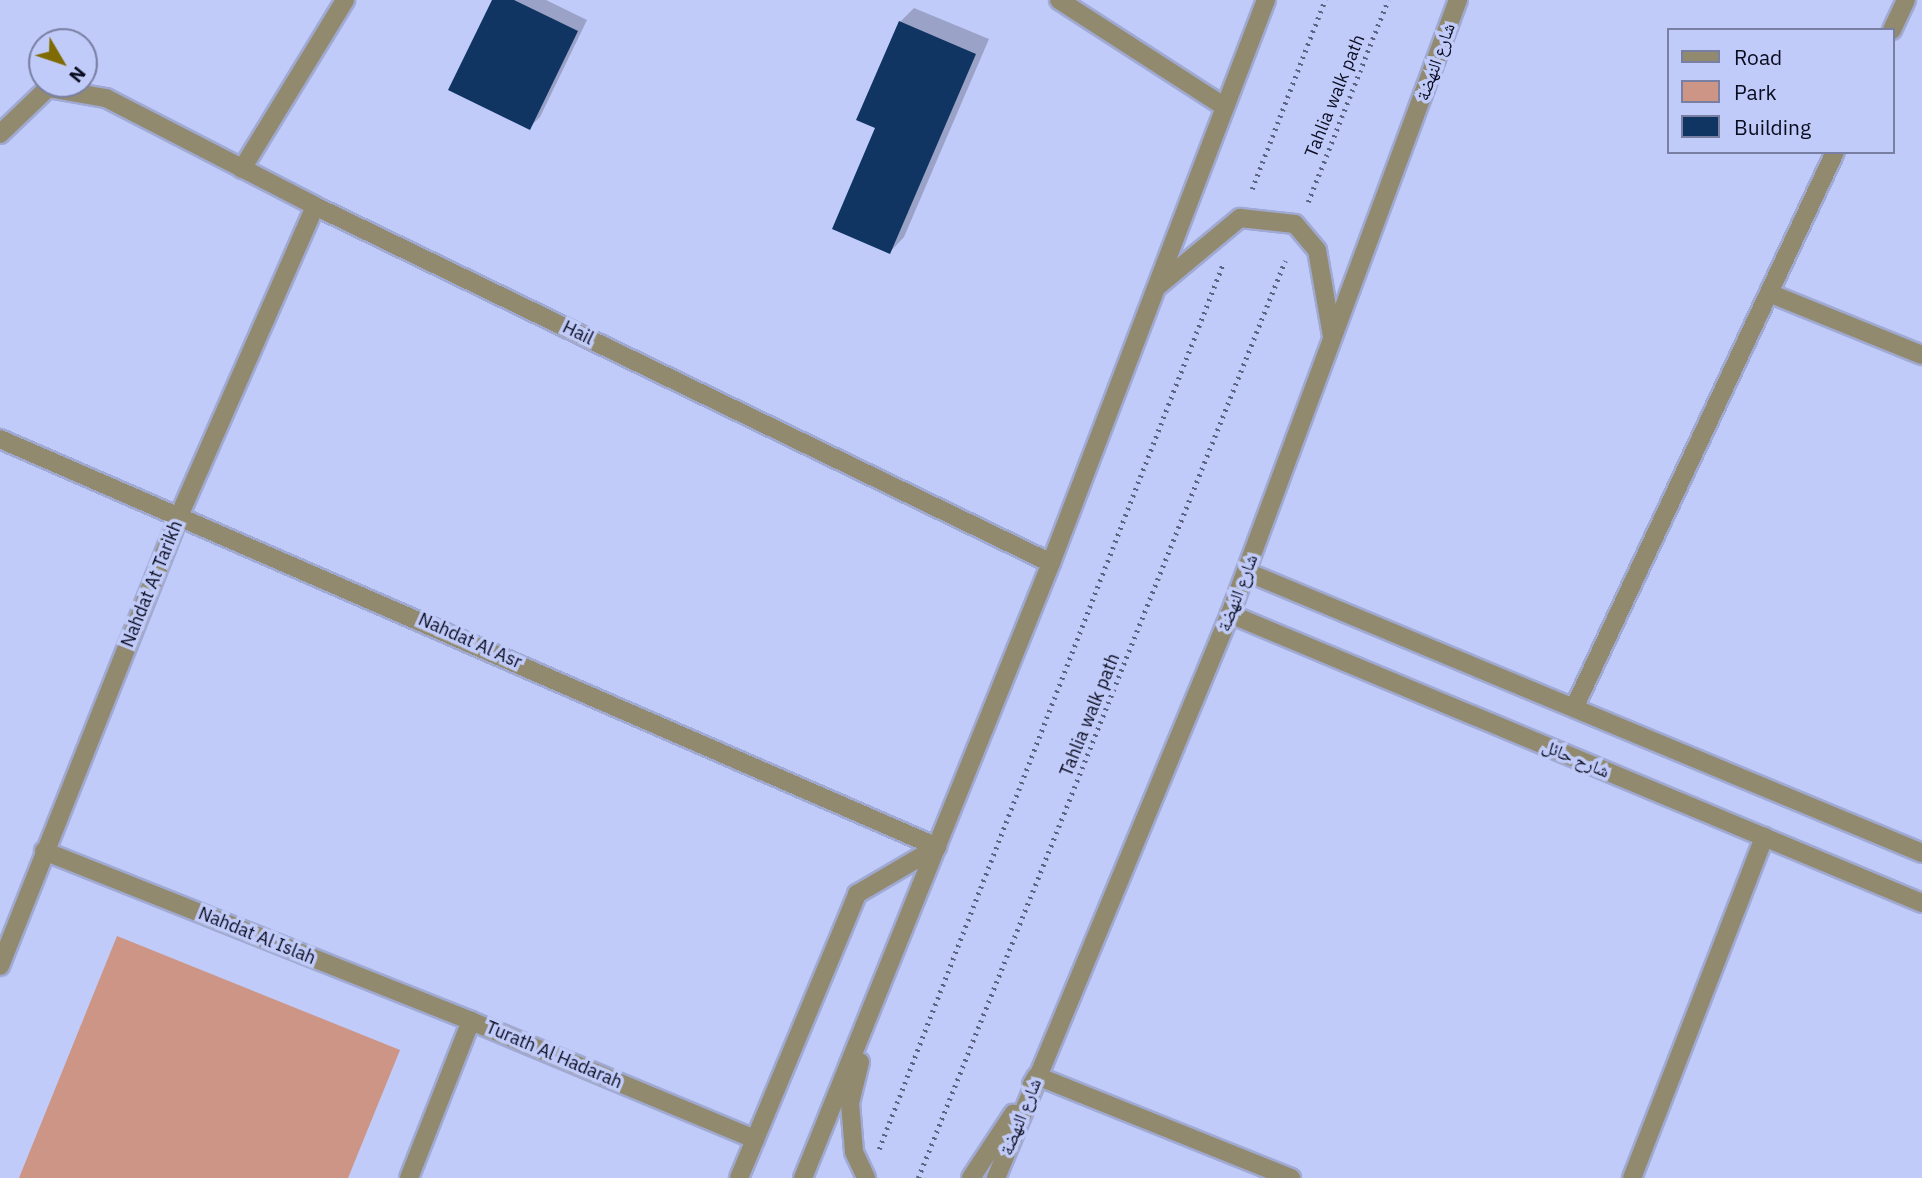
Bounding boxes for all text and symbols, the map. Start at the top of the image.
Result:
street label: شارع النهضة [1412,20,1460,104]
north arrow [28,28,98,98]
legend [1666,28,1894,154]
street label: Tahlia walk path [1301,31,1369,161]
text: Road [1734,43,1782,71]
text: N [64,62,91,88]
text: Park [1734,78,1777,106]
text: Building [1734,113,1811,141]
street label: Hail [559,316,597,350]
street label: Nahdat At Tarikh [117,518,187,650]
street label: شارع النهضة [1213,551,1263,635]
street label: Nahdat Al Asr [415,609,525,673]
street label: Tahlia walk path [1056,650,1124,780]
street label: شارح حائل [1539,735,1613,783]
street label: Nahdat Al Islah [195,903,319,969]
street label: Turath Al Hadarah [483,1017,625,1093]
street label: شارع النهضة [996,1075,1046,1159]

